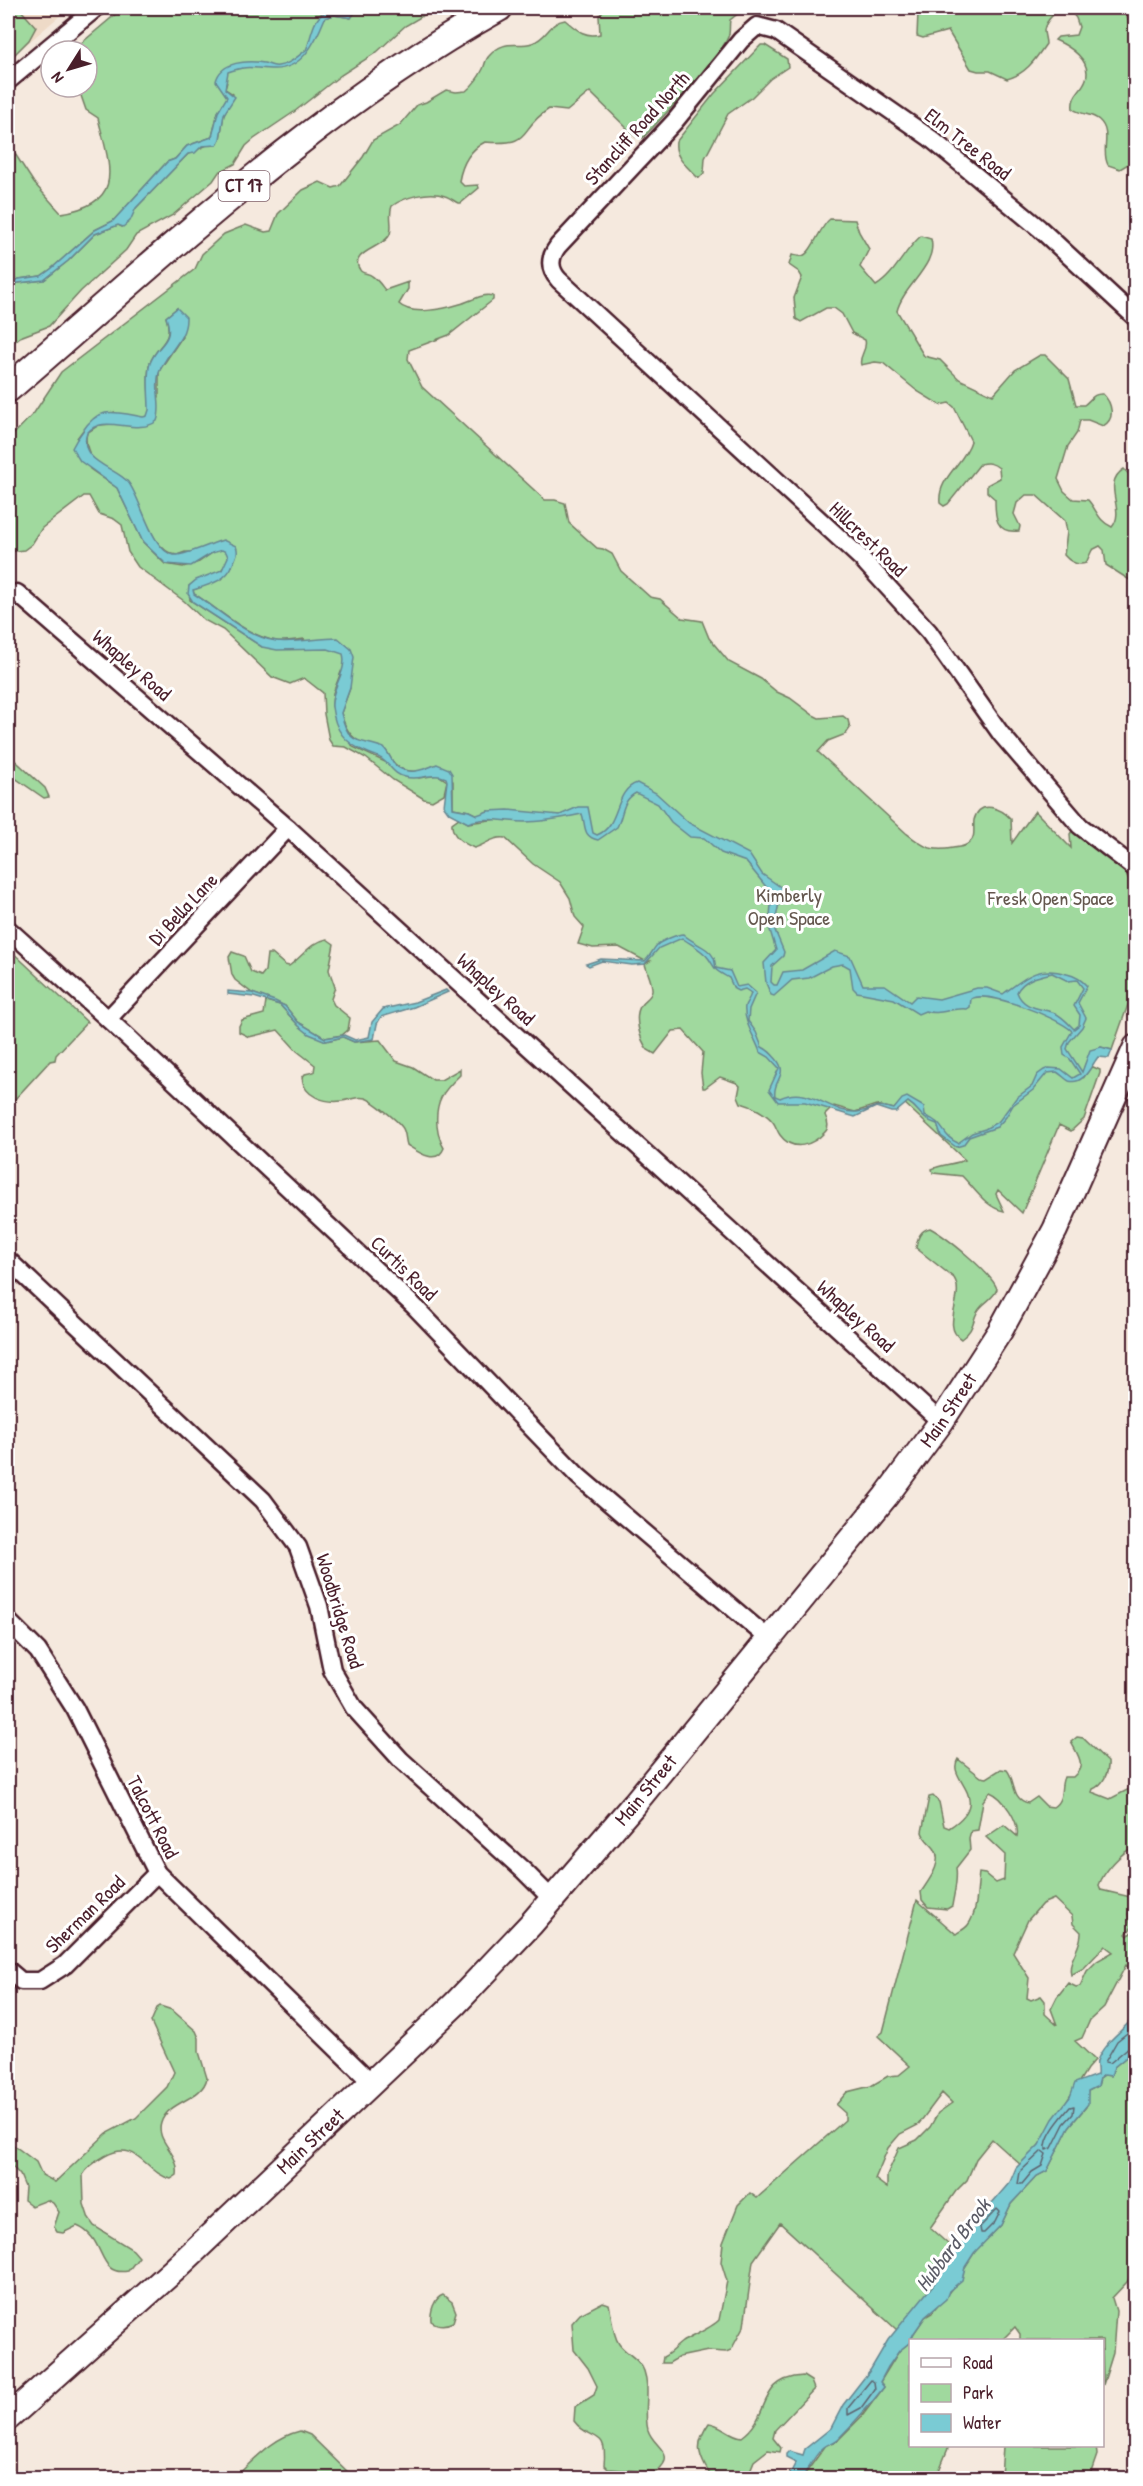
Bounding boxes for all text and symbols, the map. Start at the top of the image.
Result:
north arrow [39,39,99,99]
street label: Stancliff Road North [578,65,695,190]
text: N [45,68,68,88]
street label: Elm Tree Road [920,101,1017,186]
road number: CT 17 [218,171,270,201]
street label: Hillcrest Road [824,495,913,582]
street label: Whapley Road [87,623,178,707]
street label: Di Bella Lane [142,867,223,951]
park label: Kimberly Open Space [748,881,830,931]
park label: Fresk Open Space [987,884,1114,911]
street label: Whapley Road [452,946,541,1031]
street label: Curtis Road [365,1229,444,1306]
street label: Whapley Road [812,1273,901,1358]
street label: Main Street [913,1366,983,1452]
street label: Woodbridge Road [310,1550,371,1672]
street label: Main Street [608,1748,683,1831]
street label: Talcott Road [121,1771,186,1863]
street label: Sherman Road [39,1869,131,1958]
street label: Main Street [270,2101,351,2180]
water label: Hubbard Brook [908,2191,998,2297]
legend [909,2339,1104,2447]
text: Road [963,2350,993,2375]
text: Park [963,2380,994,2405]
text: Water [963,2410,1001,2435]

